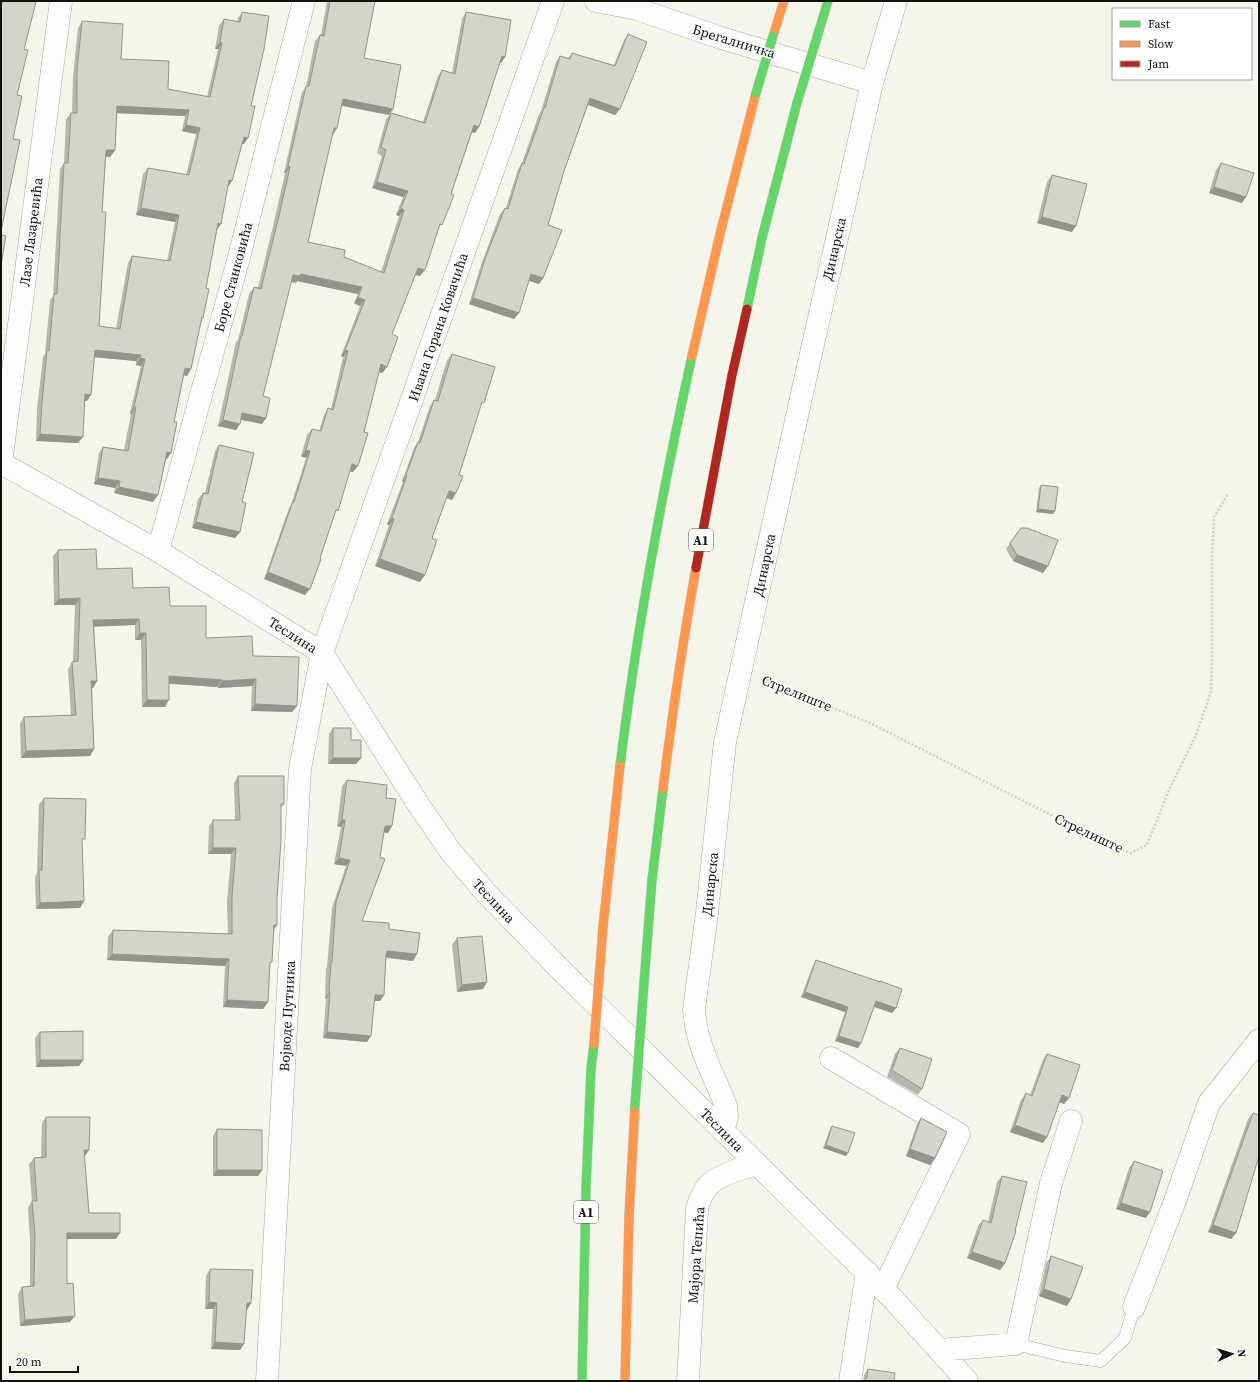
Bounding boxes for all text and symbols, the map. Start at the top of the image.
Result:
legend [1112,8,1252,80]
text: Fast [1148,16,1170,32]
street label: Брегалничка [690,19,779,63]
text: Slow [1148,36,1174,52]
text: Jam [1147,56,1169,72]
street label: Лазе Лазаревића [14,176,48,288]
street label: Динарска [817,215,851,282]
street label: Боре Станковића [209,219,258,334]
street label: Ивана Горана Ковачића [403,249,473,404]
road number: A1 [689,529,713,551]
street label: Динарска [748,531,781,598]
street label: Теслина [265,612,322,658]
street label: Стрелиште [759,670,835,716]
street label: Стрелиште [1051,808,1127,858]
street label: Динарска [697,850,723,917]
street label: Теслина [468,874,520,928]
street label: Војводе Путника [274,959,300,1072]
street label: Теслина [696,1104,749,1157]
road number: A1 [574,1201,598,1223]
street label: Мајора Тепића [683,1205,709,1304]
north arrow [1212,1334,1252,1374]
scale bar [10,1348,78,1374]
text: N [1234,1349,1249,1358]
text: 20 m [16,1354,42,1370]

